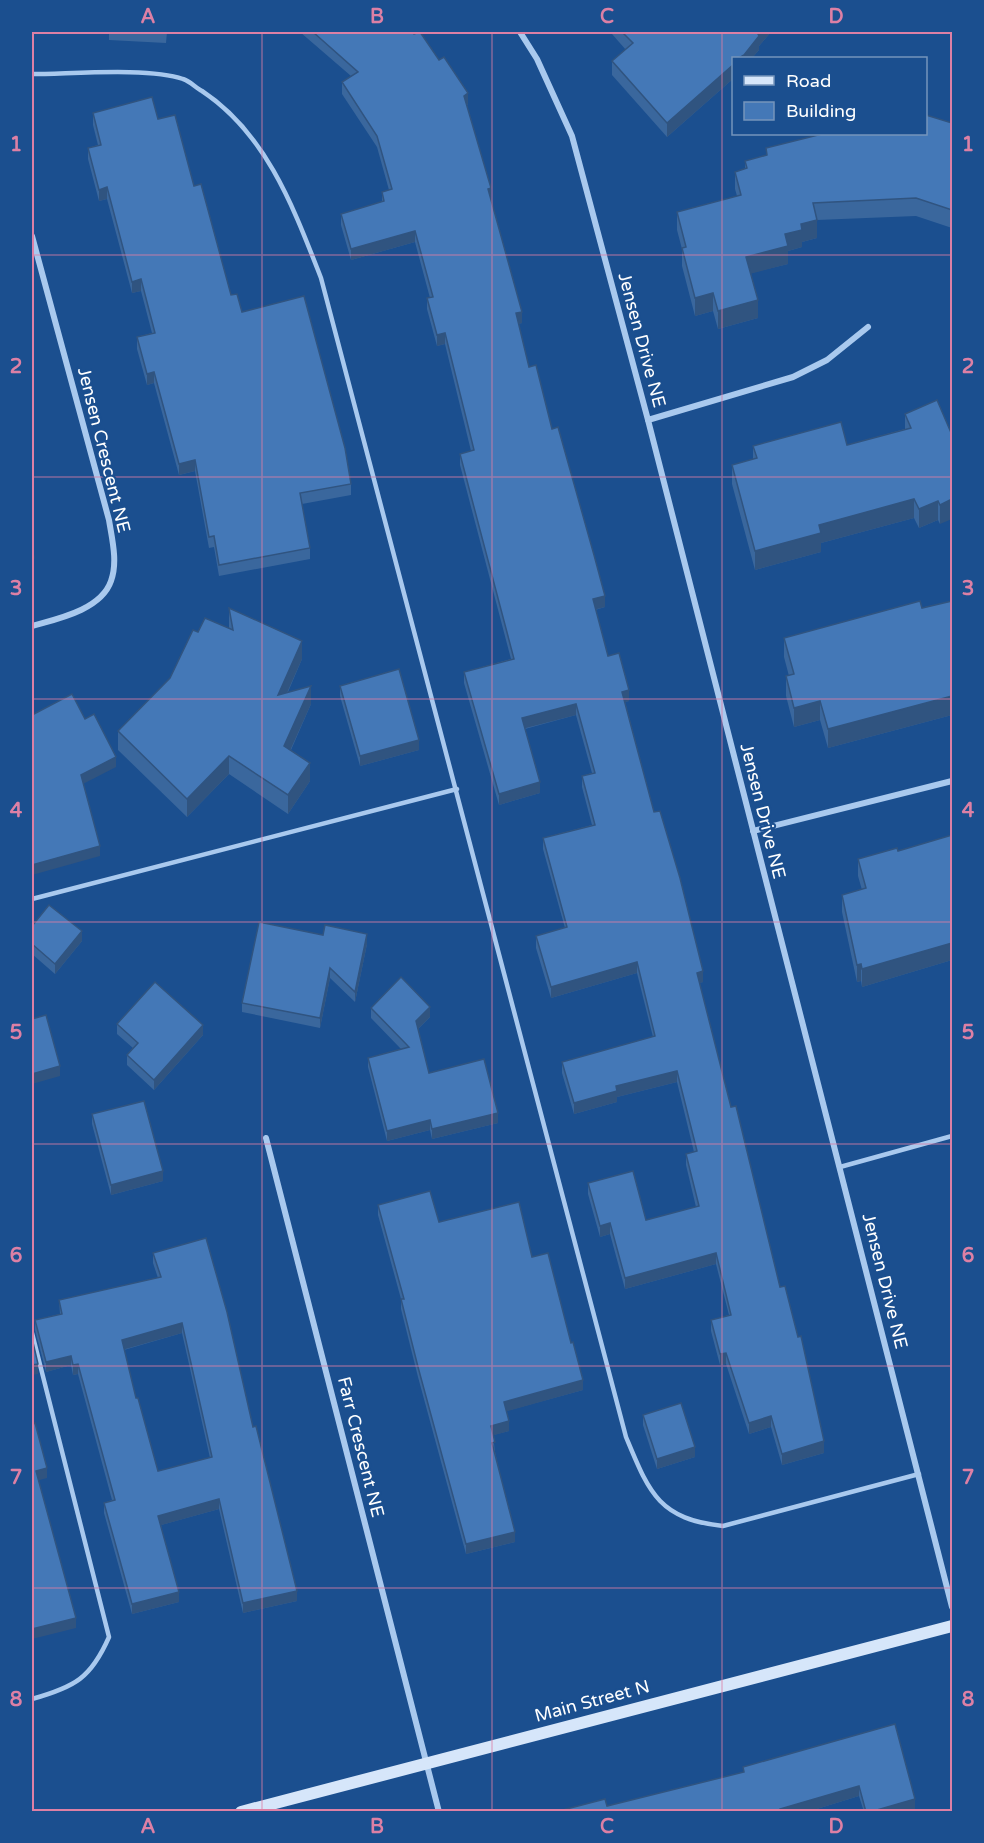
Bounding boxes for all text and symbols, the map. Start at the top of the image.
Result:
text: A [141,5,156,29]
text: B [370,5,384,29]
text: C [600,5,614,29]
text: D [828,5,844,29]
legend [732,57,927,135]
text: Road [786,70,831,92]
text: Building [786,100,856,122]
text: 1 [10,133,22,157]
text: 1 [962,133,974,157]
street label: Jensen Drive NE [613,270,671,410]
text: 2 [10,355,22,379]
text: 2 [962,355,974,379]
street label: Jensen Crescent NE [73,365,135,535]
text: 3 [10,577,22,601]
text: 3 [962,577,974,601]
street label: Jensen Drive NE [736,741,790,881]
text: 4 [10,799,23,823]
text: 4 [962,799,975,823]
text: 5 [10,1021,22,1045]
text: 5 [962,1021,974,1045]
street label: Jensen Drive NE [858,1211,912,1351]
text: 6 [10,1244,22,1268]
text: 6 [962,1244,974,1268]
street label: Farr Crescent NE [333,1375,389,1519]
text: 7 [10,1466,22,1490]
text: 7 [962,1466,974,1490]
street label: Main Street N [532,1675,652,1727]
text: 8 [10,1688,22,1712]
text: 8 [962,1688,974,1712]
text: A [141,1815,156,1839]
text: B [370,1815,384,1839]
text: C [600,1815,614,1839]
text: D [828,1815,844,1839]

